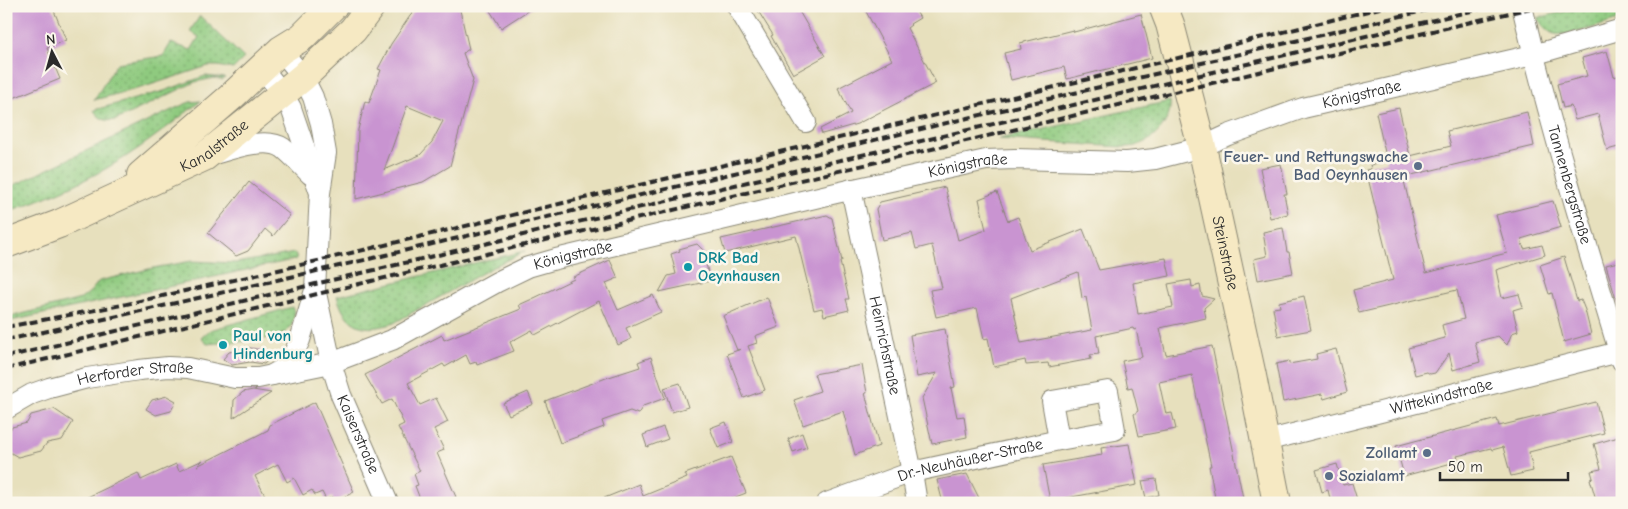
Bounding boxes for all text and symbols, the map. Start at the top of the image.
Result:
north arrow [28,28,78,78]
text: N [45,31,56,48]
street label: Königstraße [1321,77,1403,112]
street label: Kanalstraße [177,116,252,176]
street label: Tannenbergstraße [1544,123,1595,246]
place label: Feuer- und Rettungswache Bad Oeynhausen [1224,148,1408,184]
street label: Königstraße [927,150,1008,181]
marker: Feuer- und Rettungswache Bad Oeynhausen [1412,160,1424,172]
street label: Steinstraße [1208,214,1242,292]
street label: Königstraße [532,237,614,274]
place label: DRK Bad Oeynhausen [698,249,780,285]
marker: DRK Bad Oeynhausen [682,261,694,273]
street label: Heinrichstraße [865,294,904,396]
place label: Paul von Hindenburg [233,327,313,363]
marker: Paul von Hindenburg [217,339,229,351]
street label: Herforder Straße [75,358,195,389]
street label: Wittekindstraße [1388,375,1495,418]
street label: Kaiserstraße [333,392,383,476]
street label: Dr.-Neuhäußer-Straße [895,435,1045,485]
place label: Zollamt [1366,444,1418,462]
marker: Zollamt [1421,447,1433,459]
scale bar [1440,449,1568,481]
text: 50 m [1448,458,1483,476]
place label: Sozialamt [1339,467,1405,485]
marker: Sozialamt [1323,470,1335,482]

